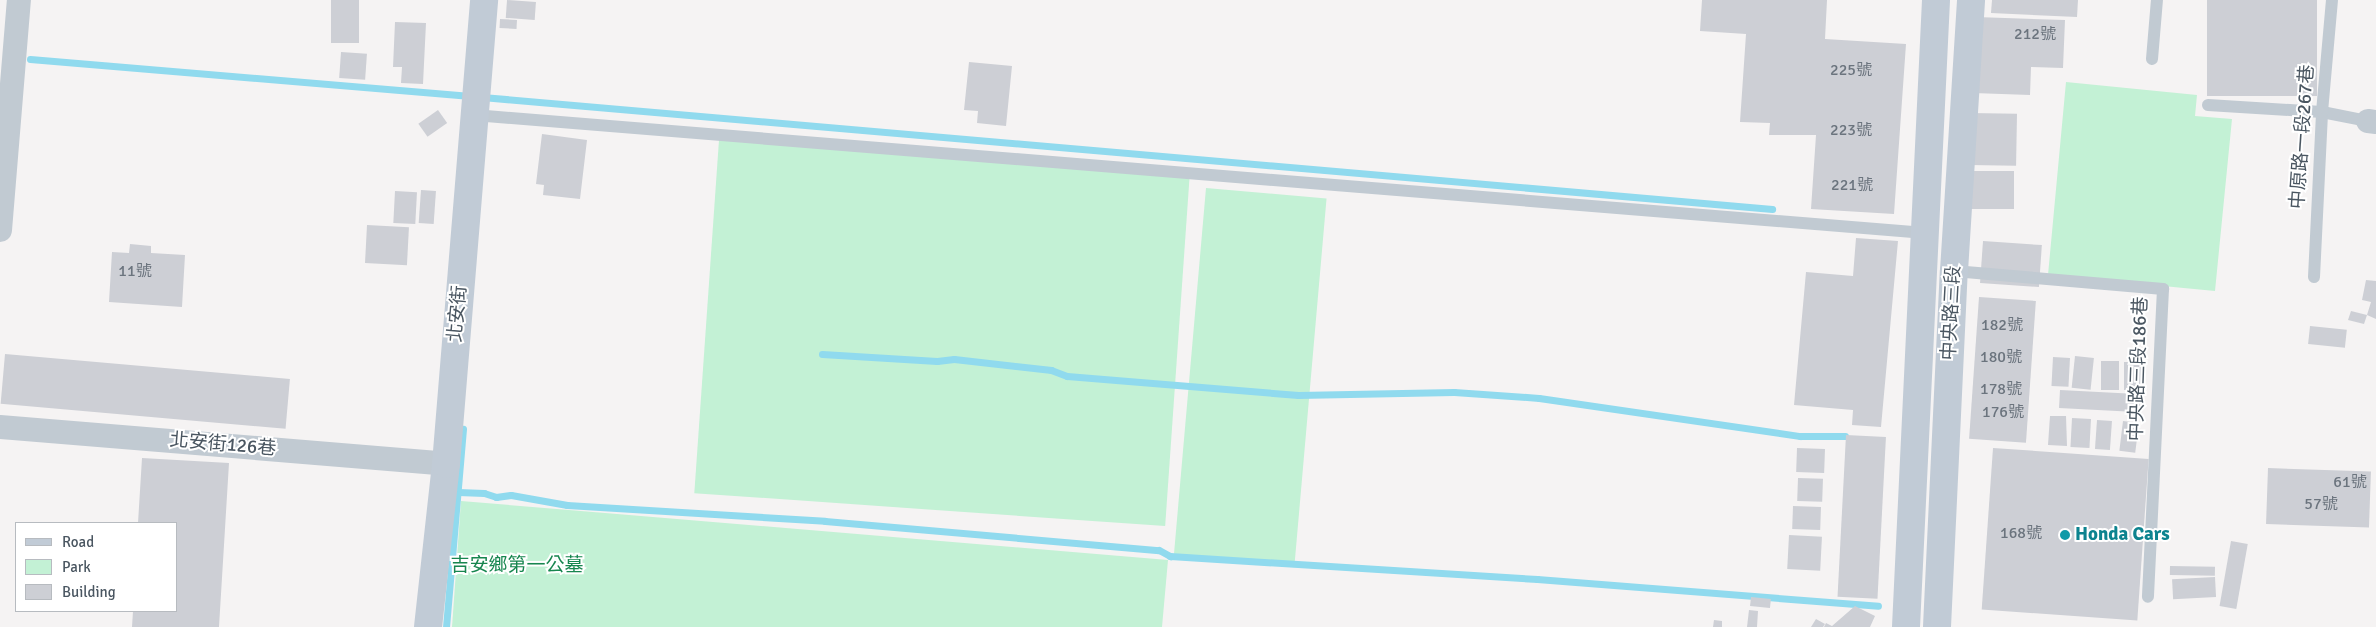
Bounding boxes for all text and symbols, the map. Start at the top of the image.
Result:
house number: 212號 [2014,24,2056,44]
house number: 225號 [1830,60,1872,80]
street label: 中原路一段267巷 [2287,64,2319,210]
house number: 223號 [1830,120,1872,140]
house number: 221號 [1831,175,1873,195]
house number: 11號 [118,261,152,281]
street label: 中央路三段 [1938,265,1966,361]
street label: 北安街 [444,285,472,343]
street label: 中央路三段186巷 [2125,296,2153,442]
house number: 182號 [1981,315,2023,335]
house number: 180號 [1980,347,2022,367]
house number: 178號 [1980,379,2022,399]
house number: 176號 [1982,402,2024,422]
street label: 北安街126巷 [169,429,277,461]
house number: 61號 [2333,472,2367,492]
house number: 57號 [2304,494,2338,514]
legend [15,522,178,612]
house number: 168號 [2000,523,2042,543]
place label: Honda Cars [2075,524,2170,546]
marker: Honda Cars [2059,529,2071,541]
text: Road [62,533,94,551]
park label: 吉安鄉第一公墓 [451,555,583,577]
text: Park [62,558,91,576]
text: Building [62,583,116,601]

